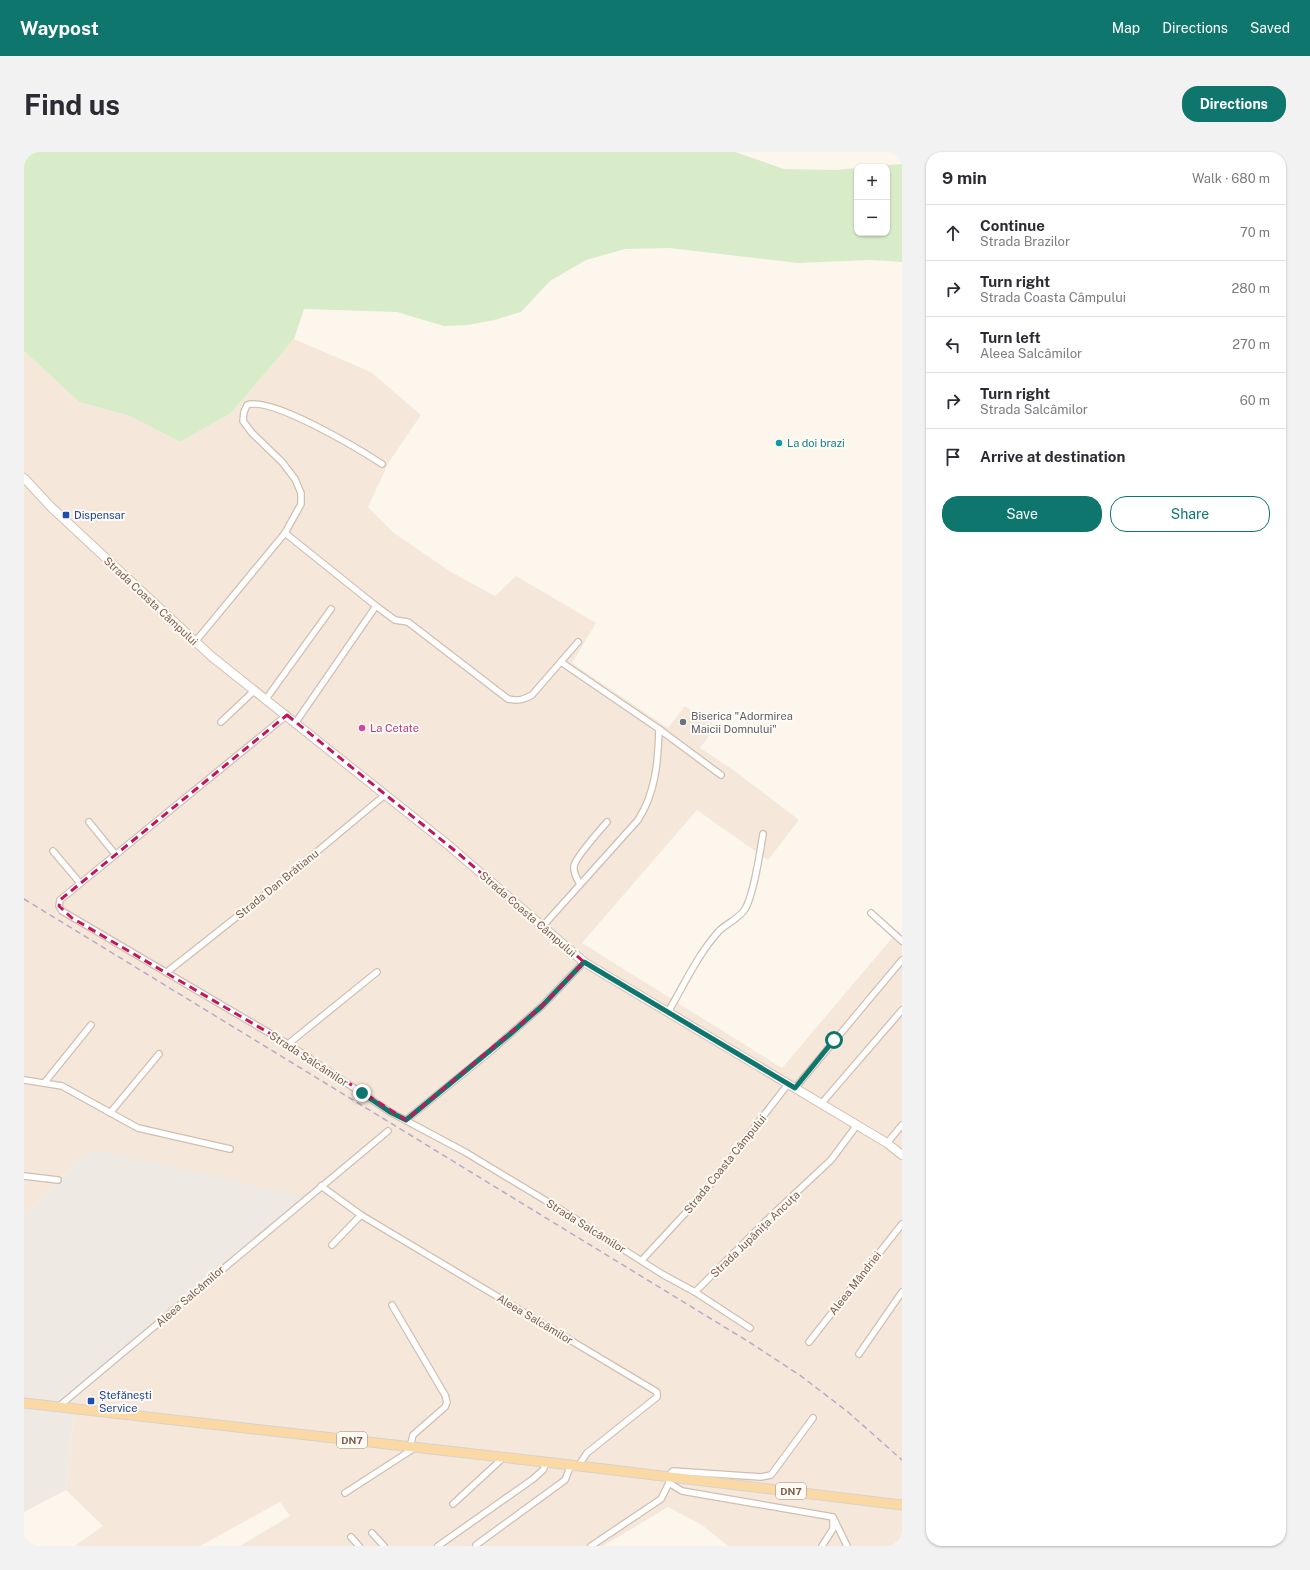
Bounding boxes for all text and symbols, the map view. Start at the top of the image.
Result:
text: Waypost [20,17,99,39]
text: Map [1112,20,1140,36]
text: Directions [1162,20,1228,36]
text: Saved [1250,20,1290,36]
button: Directions [1182,86,1286,122]
text: Find us [24,88,120,121]
map controls [854,164,890,236]
button: + [854,164,890,200]
text: 9 min [942,168,987,188]
text: Walk · 680 m [1192,171,1270,186]
button: − [854,200,890,236]
text: Continue [980,217,1045,234]
icon: ahead [942,222,964,244]
text: 70 m [1240,225,1270,240]
text: Strada Brazilor [980,234,1070,249]
text: Turn right [980,273,1050,290]
icon: right [942,278,964,300]
text: 280 m [1232,281,1270,296]
text: Strada Coasta Câmpului [980,290,1126,305]
text: Turn left [980,329,1041,346]
icon: left [942,334,964,356]
text: 270 m [1232,337,1270,352]
text: Aleea Salcâmilor [980,346,1082,361]
text: Turn right [980,385,1050,402]
icon: right [942,390,964,412]
text: 60 m [1240,393,1270,408]
text: Strada Salcâmilor [980,402,1088,417]
place label: La doi brazi [787,437,845,449]
marker: La doi brazi [774,438,784,448]
icon: arrive [942,446,964,468]
text: Arrive at destination [980,448,1125,465]
button: Save [942,496,1102,532]
button: Share [1110,496,1270,532]
place label: Dispensar [74,509,125,521]
marker: Dispensar [61,510,71,520]
street label: Strada Coasta Câmpului [102,554,200,648]
place label: Biserica "Adormirea Maicii Domnului" [691,710,793,735]
marker: Biserica "Adormirea Maicii Domnului" [678,717,688,727]
place label: La Cetate [370,722,419,734]
marker: La Cetate [357,723,367,733]
street label: Strada Dan Brătianu [233,847,321,921]
street label: Strada Coasta Câmpului [477,869,579,959]
street label: Strada Salcâmilor [267,1029,351,1089]
route start [825,1031,843,1049]
route end [353,1084,371,1102]
street label: Strada Coasta Câmpului [681,1112,769,1216]
street label: Strada Jupânița Ancuța [708,1188,802,1280]
street label: Strada Salcâmilor [544,1197,628,1255]
street label: Aleea Mândriei [827,1249,883,1317]
street label: Aleea Salcâmilor [153,1263,227,1329]
street label: Aleea Salcâmilor [495,1292,575,1346]
place label: Ștefănești Service [99,1389,152,1414]
marker: Ștefănești Service [86,1396,96,1406]
road number: DN7 [337,1432,367,1448]
road number: DN7 [776,1483,806,1499]

